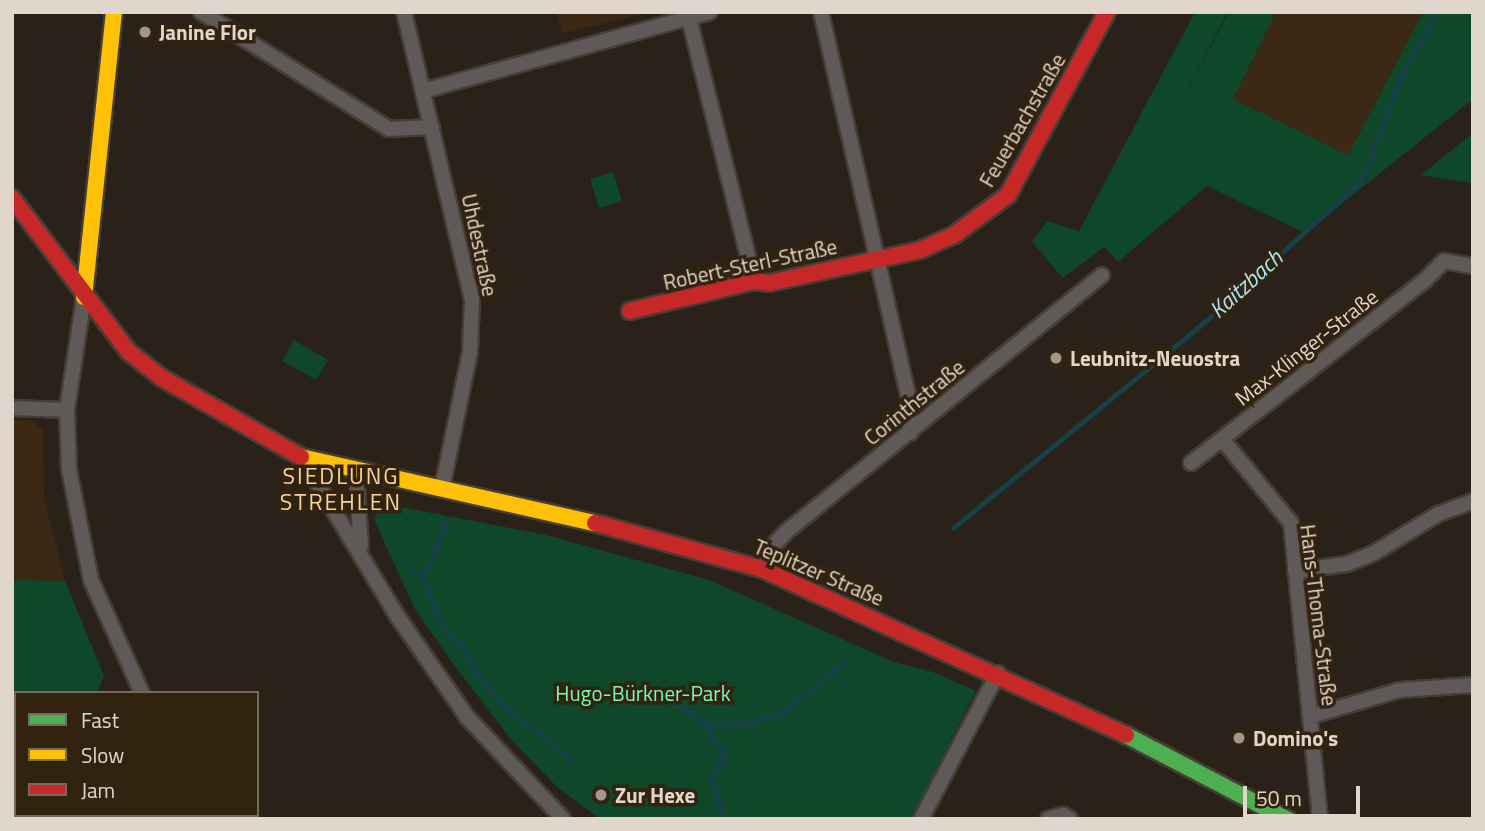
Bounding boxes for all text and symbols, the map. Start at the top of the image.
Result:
place label: Janine Flor [159,19,256,45]
marker: Janine Flor [137,24,153,40]
street label: Feuerbachstraße [974,49,1070,191]
street label: Uhdestraße [457,191,503,299]
street label: Robert-Sterl-Straße [661,233,839,295]
water label: Kaitzbach [1204,244,1288,324]
street label: Max-Klinger-Straße [1230,283,1382,411]
place label: Leubnitz-Neuostra [1070,345,1240,371]
marker: Leubnitz-Neuostra [1048,350,1064,366]
street label: Corinthstraße [859,354,969,450]
district label: SIEDLUNG STREHLEN [281,462,401,516]
street label: Hans-Thoma-Straße [1295,523,1343,707]
street label: Teplitzer Straße [750,533,888,611]
park label: Hugo-Bürkner-Park [555,680,731,706]
legend [14,691,259,817]
text: Fast [81,704,119,736]
place label: Domino's [1253,725,1338,751]
marker: Domino's [1231,730,1247,746]
text: Slow [81,739,124,771]
scale bar [1247,772,1364,816]
text: Jam [81,774,115,806]
place label: Zur Hexe [615,782,695,808]
text: 50 m [1256,782,1302,814]
marker: Zur Hexe [593,787,609,803]

